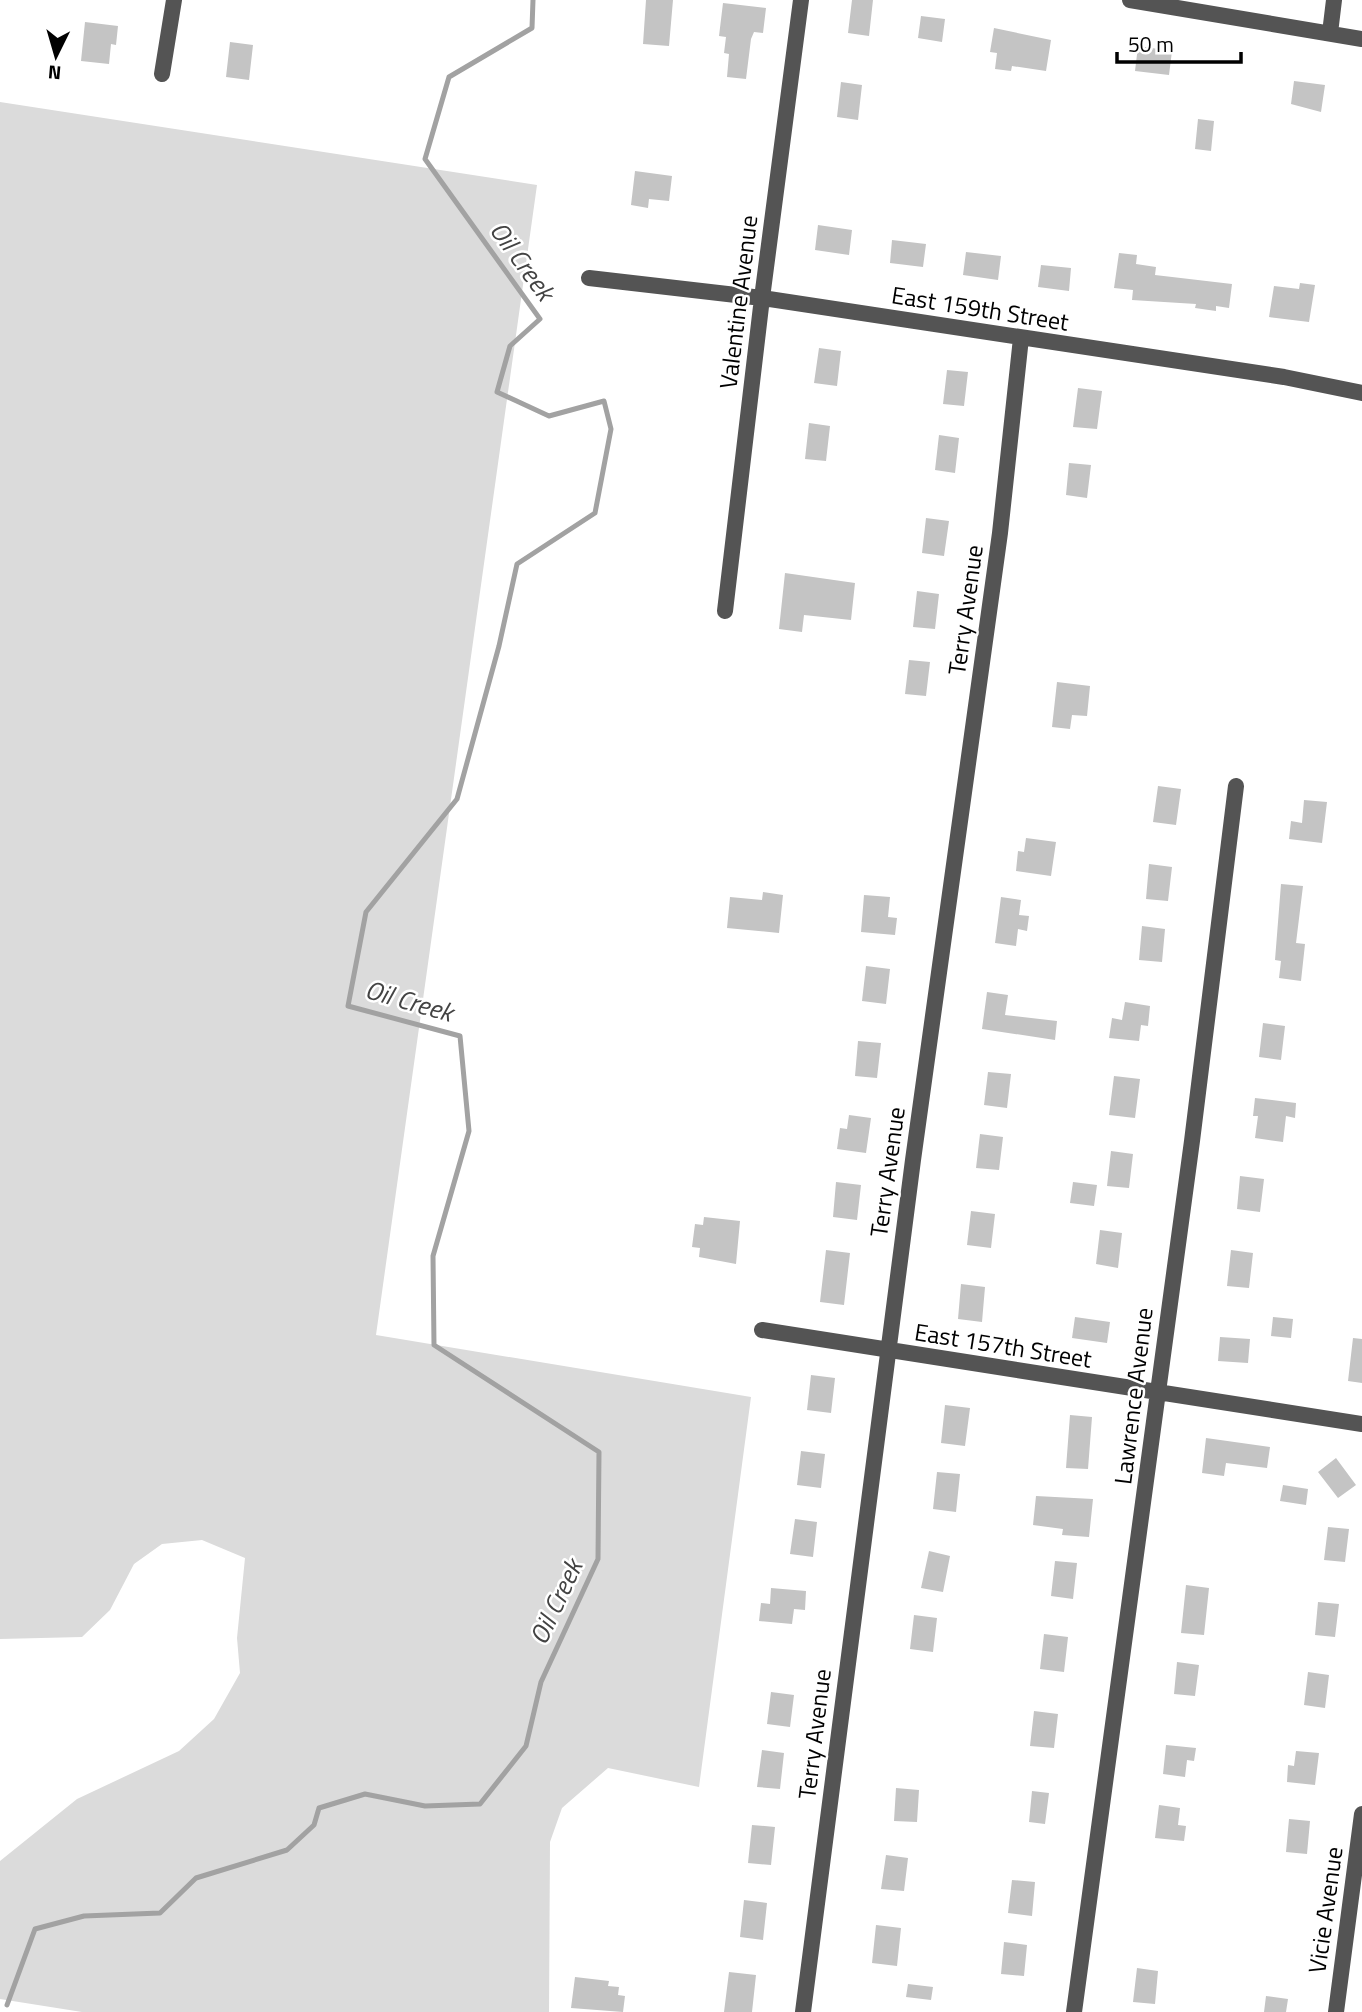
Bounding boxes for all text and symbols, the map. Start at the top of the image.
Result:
north arrow [21,21,91,91]
scale bar [1117,21,1241,65]
text: 50 m [1128,28,1174,60]
text: N [47,58,62,88]
water label: Oil Creek [480,213,567,311]
street label: Valentine Avenue [709,213,767,391]
street label: East 159th Street [889,276,1072,340]
street label: Terry Avenue [938,542,992,677]
water label: Oil Creek [361,969,461,1033]
street label: Terry Avenue [860,1104,914,1239]
street label: Lawrence Avenue [1104,1306,1162,1486]
street label: East 157th Street [912,1313,1095,1377]
water label: Oil Creek [519,1550,594,1651]
street label: Terry Avenue [788,1667,840,1801]
street label: Vicie Avenue [1298,1844,1352,1975]

